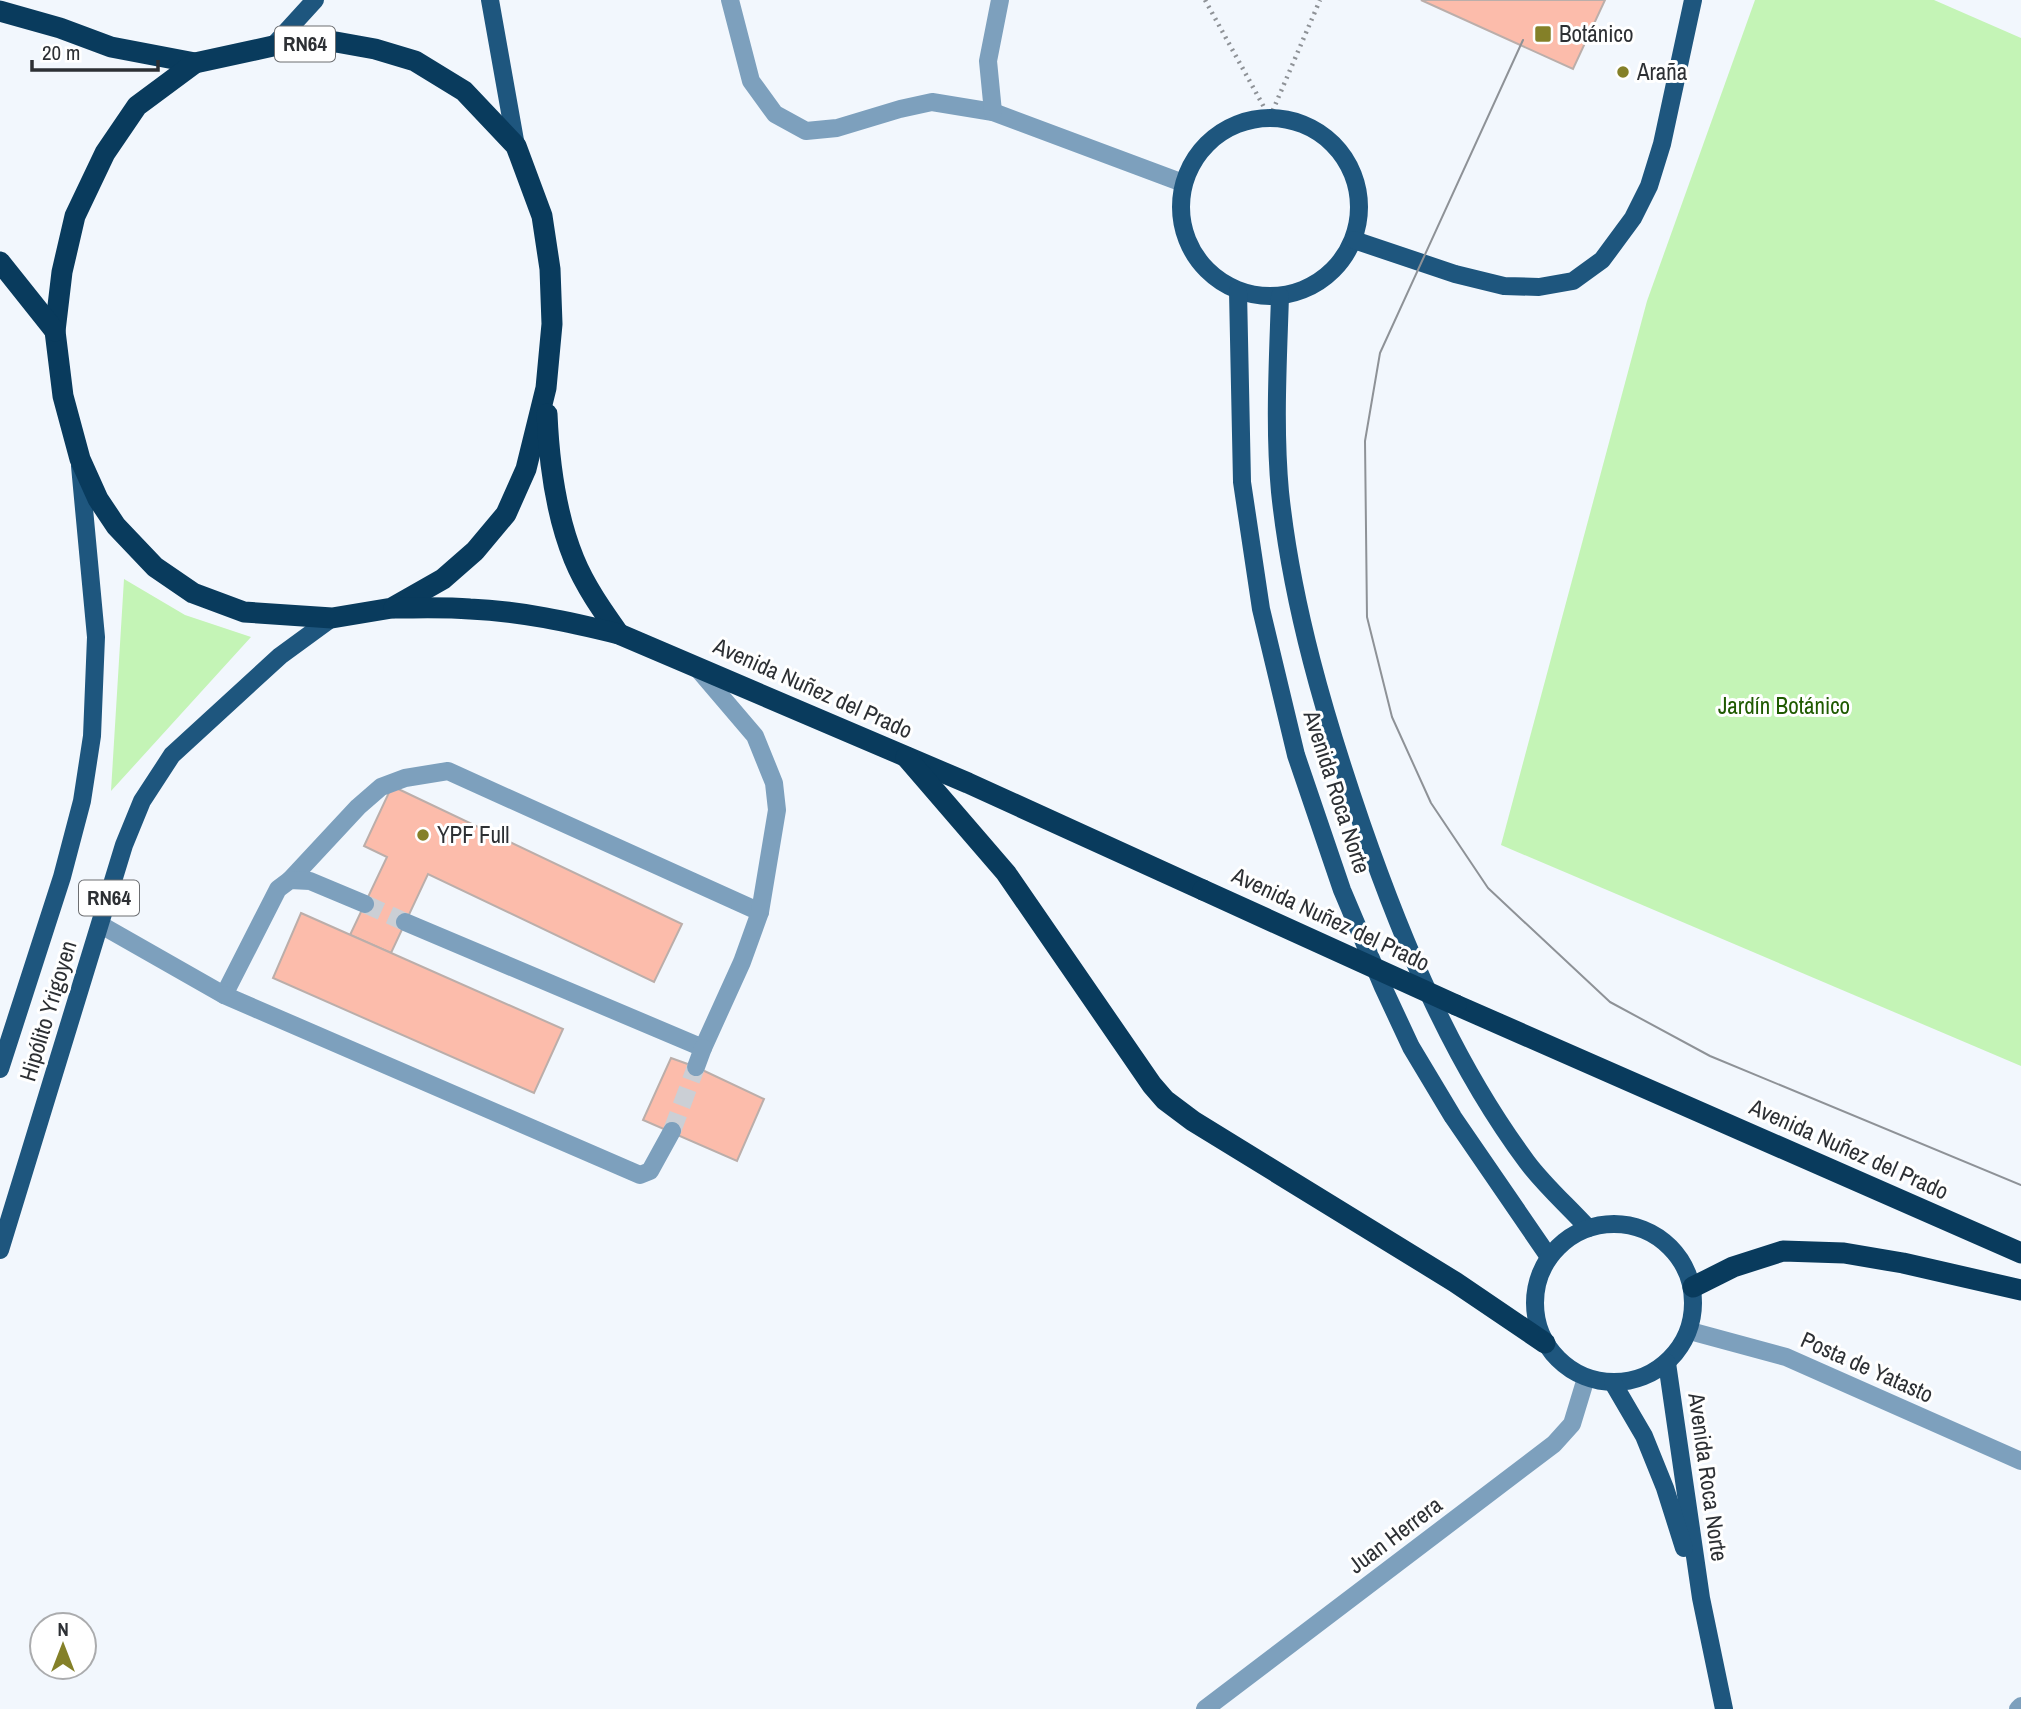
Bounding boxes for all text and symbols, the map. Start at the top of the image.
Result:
place label: Botánico [1559,18,1633,49]
marker: Botánico [1533,24,1553,44]
road number: RN64 [275,26,335,61]
scale bar [32,28,158,72]
text: 20 m [42,38,80,67]
place label: Araña [1636,56,1688,87]
marker: Araña [1615,64,1631,80]
street label: Avenida Nuñez del Prado [708,629,918,745]
park label: Jardín Botánico [1718,690,1850,721]
street label: Avenida Roca Norte [1296,705,1378,877]
place label: YPF Full [437,819,509,850]
marker: YPF Full [415,827,431,843]
street label: Avenida Nuñez del Prado [1226,859,1435,978]
road number: RN64 [79,880,139,916]
street label: Hipólito Yrigoyen [11,937,84,1085]
street label: Avenida Nuñez del Prado [1744,1090,1954,1206]
street label: Posta de Yatasto [1796,1324,1938,1410]
street label: Avenida Roca Norte [1681,1390,1736,1563]
street label: Juan Herrera [1341,1489,1448,1580]
north arrow [28,1611,98,1681]
text: N [57,1616,69,1642]

